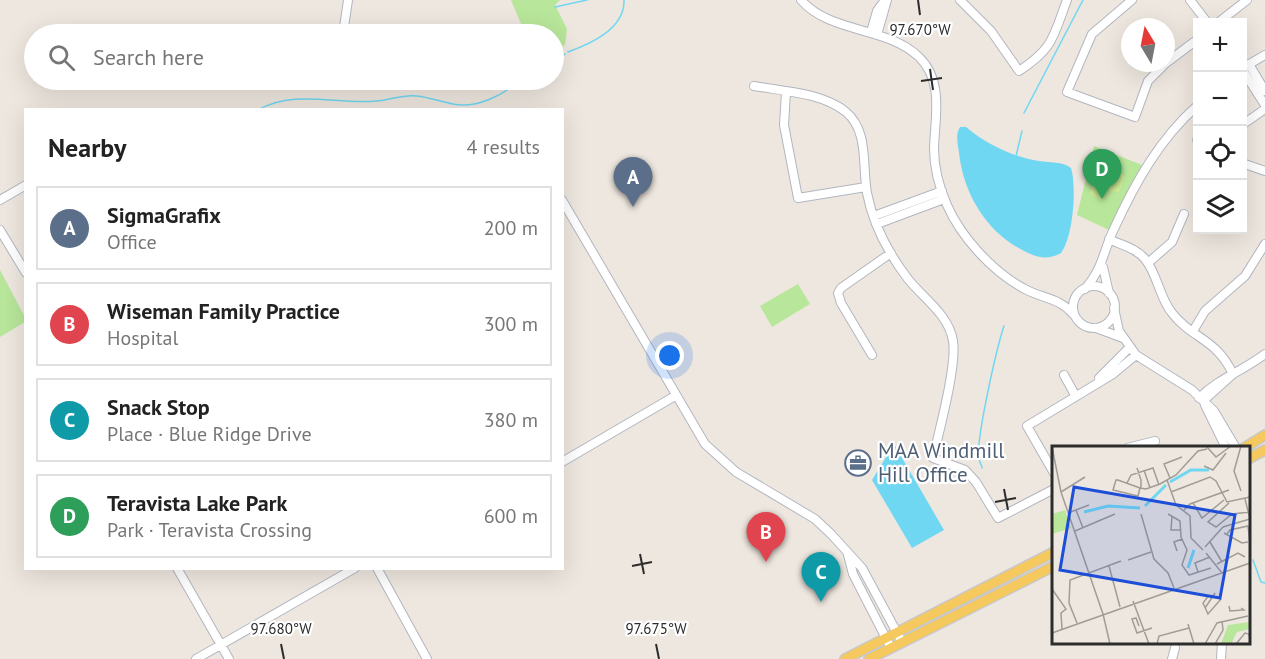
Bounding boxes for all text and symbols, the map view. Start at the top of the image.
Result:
north arrow [1121,18,1175,72]
map controls [1193,18,1247,234]
button: + [1193,18,1247,72]
text: 97.670°W [889,20,951,39]
search box [24,24,564,90]
icon: search [45,41,78,74]
text: Search here [93,43,204,71]
button: − [1193,72,1247,126]
button: locate [1193,126,1247,180]
text: Nearby [48,131,126,164]
text: 4 results [467,134,540,160]
pin: D [1082,150,1122,199]
pin: A [614,158,652,207]
button: layers [1193,180,1247,234]
text: SigmaGrafix [107,201,221,229]
text: A [63,215,76,241]
text: 200 m [484,215,538,241]
text: Office [107,229,157,255]
text: Wiseman Family Practice [107,297,340,325]
text: B [64,311,75,337]
text: 300 m [484,311,538,337]
text: Hospital [107,325,178,351]
your location [655,341,684,370]
text: Snack Stop [107,393,210,421]
text: C [64,407,75,433]
text: 380 m [484,407,538,433]
text: Place · Blue Ridge Drive [107,421,312,447]
place label: MAA Windmill Hill Office [878,437,1004,488]
inset map [1052,446,1250,644]
office icon: MAA Windmill Hill Office [843,448,873,478]
text: Teravista Lake Park [107,489,287,517]
text: D [63,503,76,529]
text: 600 m [484,503,538,529]
pin: B [746,512,786,562]
text: Park · Teravista Crossing [107,517,312,543]
pin: C [802,552,840,602]
text: 97.680°W [250,619,312,638]
text: 97.675°W [625,619,687,638]

